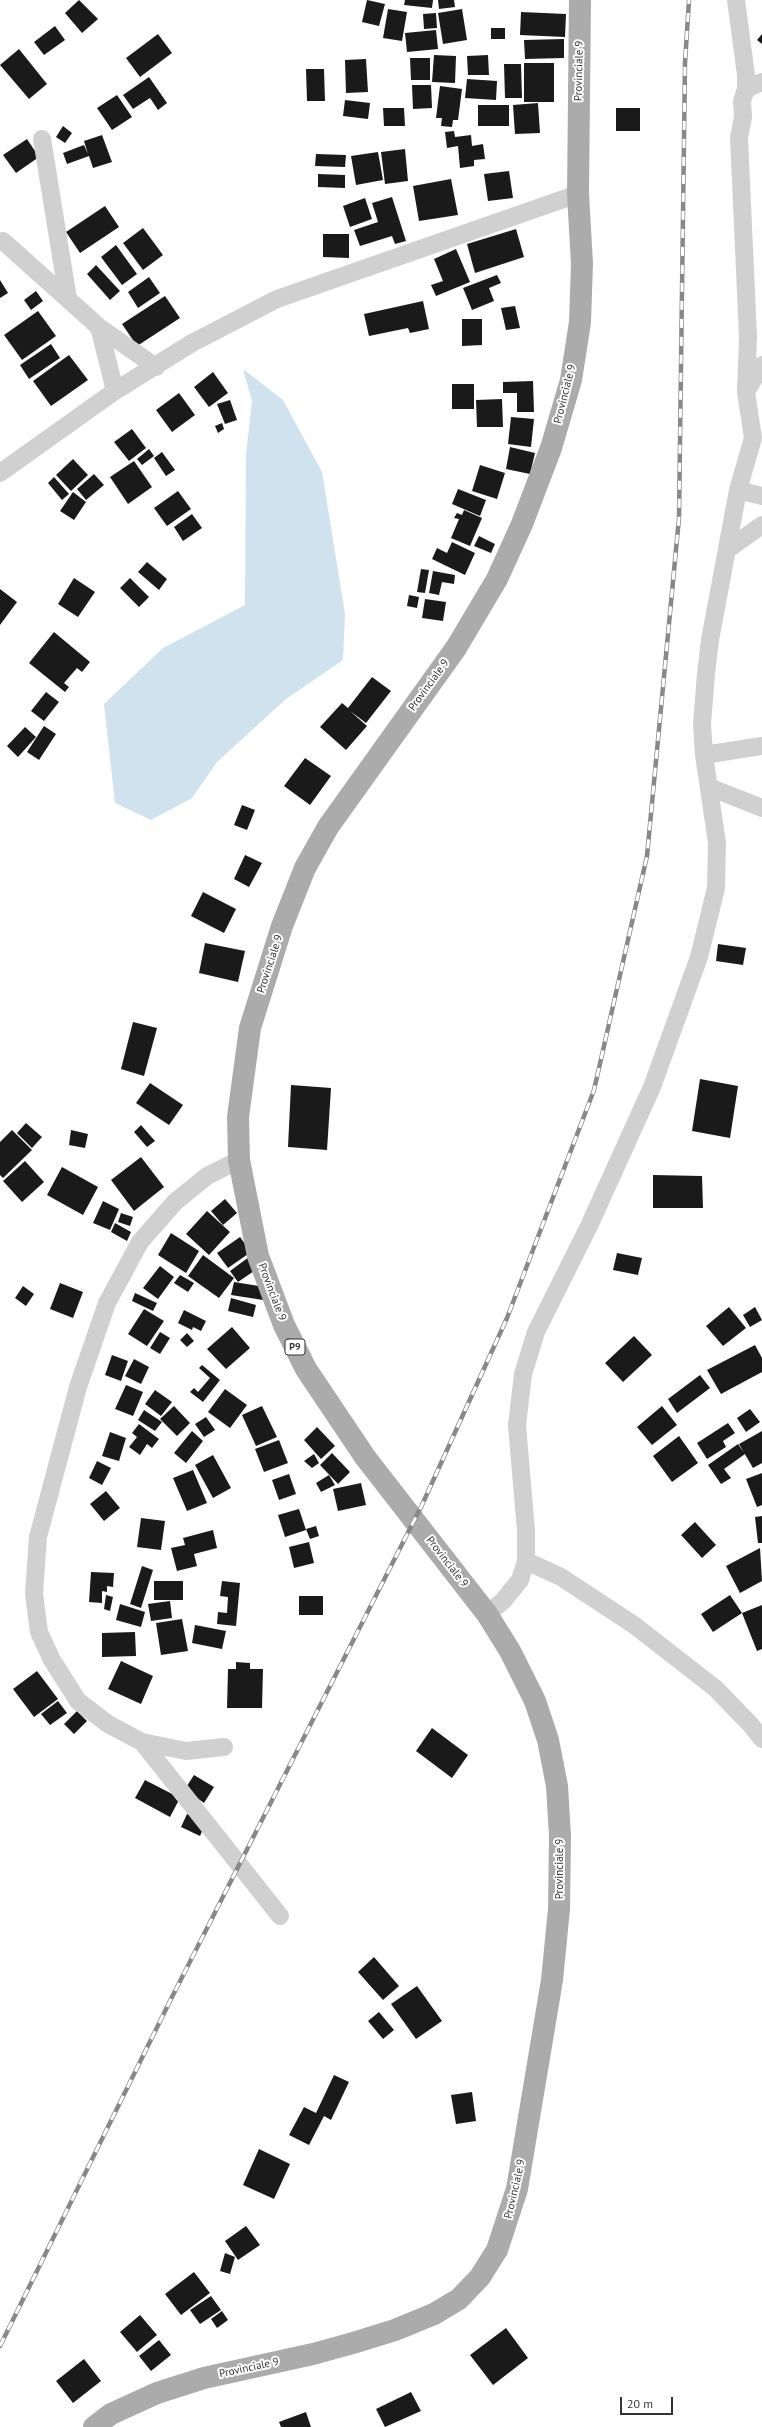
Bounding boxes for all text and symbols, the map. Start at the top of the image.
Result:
street label: Provinciale 9 [572,41,586,101]
street label: Provinciale 9 [551,363,579,425]
street label: Provinciale 9 [406,657,452,713]
street label: Provinciale 9 [254,933,286,995]
street label: Provinciale 9 [255,1261,289,1323]
road number: P9 [285,1339,305,1355]
street label: Provinciale 9 [423,1534,471,1590]
street label: Provinciale 9 [553,1839,567,1899]
street label: Provinciale 9 [502,2158,528,2220]
street label: Provinciale 9 [218,2355,280,2381]
scale bar [622,2389,675,2415]
text: 20 m [627,2396,653,2411]

